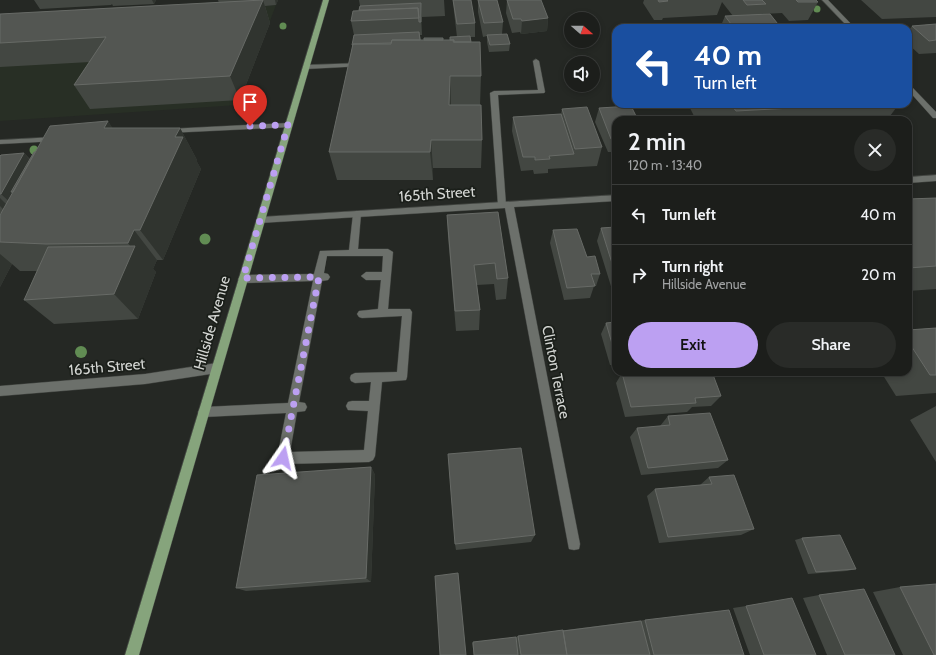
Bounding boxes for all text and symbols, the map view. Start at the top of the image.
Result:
north arrow [564,12,600,48]
map controls [564,12,600,92]
text: 40 m [694,38,762,72]
icon: left [628,40,680,92]
button: sound [564,56,600,92]
text: Turn left [694,72,757,94]
pin [233,85,267,126]
icon: arrive [239,91,261,113]
text: 2 min [628,127,686,156]
button: close [854,129,896,171]
text: 120 m · 13:40 [628,157,702,173]
street label: 165th Street [398,182,476,206]
icon: left [628,204,650,226]
text: Turn left [662,206,716,224]
text: 40 m [860,206,896,224]
text: Turn right [662,258,723,276]
icon: right [628,264,650,286]
text: 20 m [861,266,896,284]
street label: Hillside Avenue [190,274,234,372]
text: Hillside Avenue [662,276,746,292]
button: Exit [628,322,758,368]
button: Share [766,322,896,368]
street label: Clinton Terrace [538,324,574,420]
street label: 165th Street [68,355,146,379]
position arrow [262,437,304,479]

